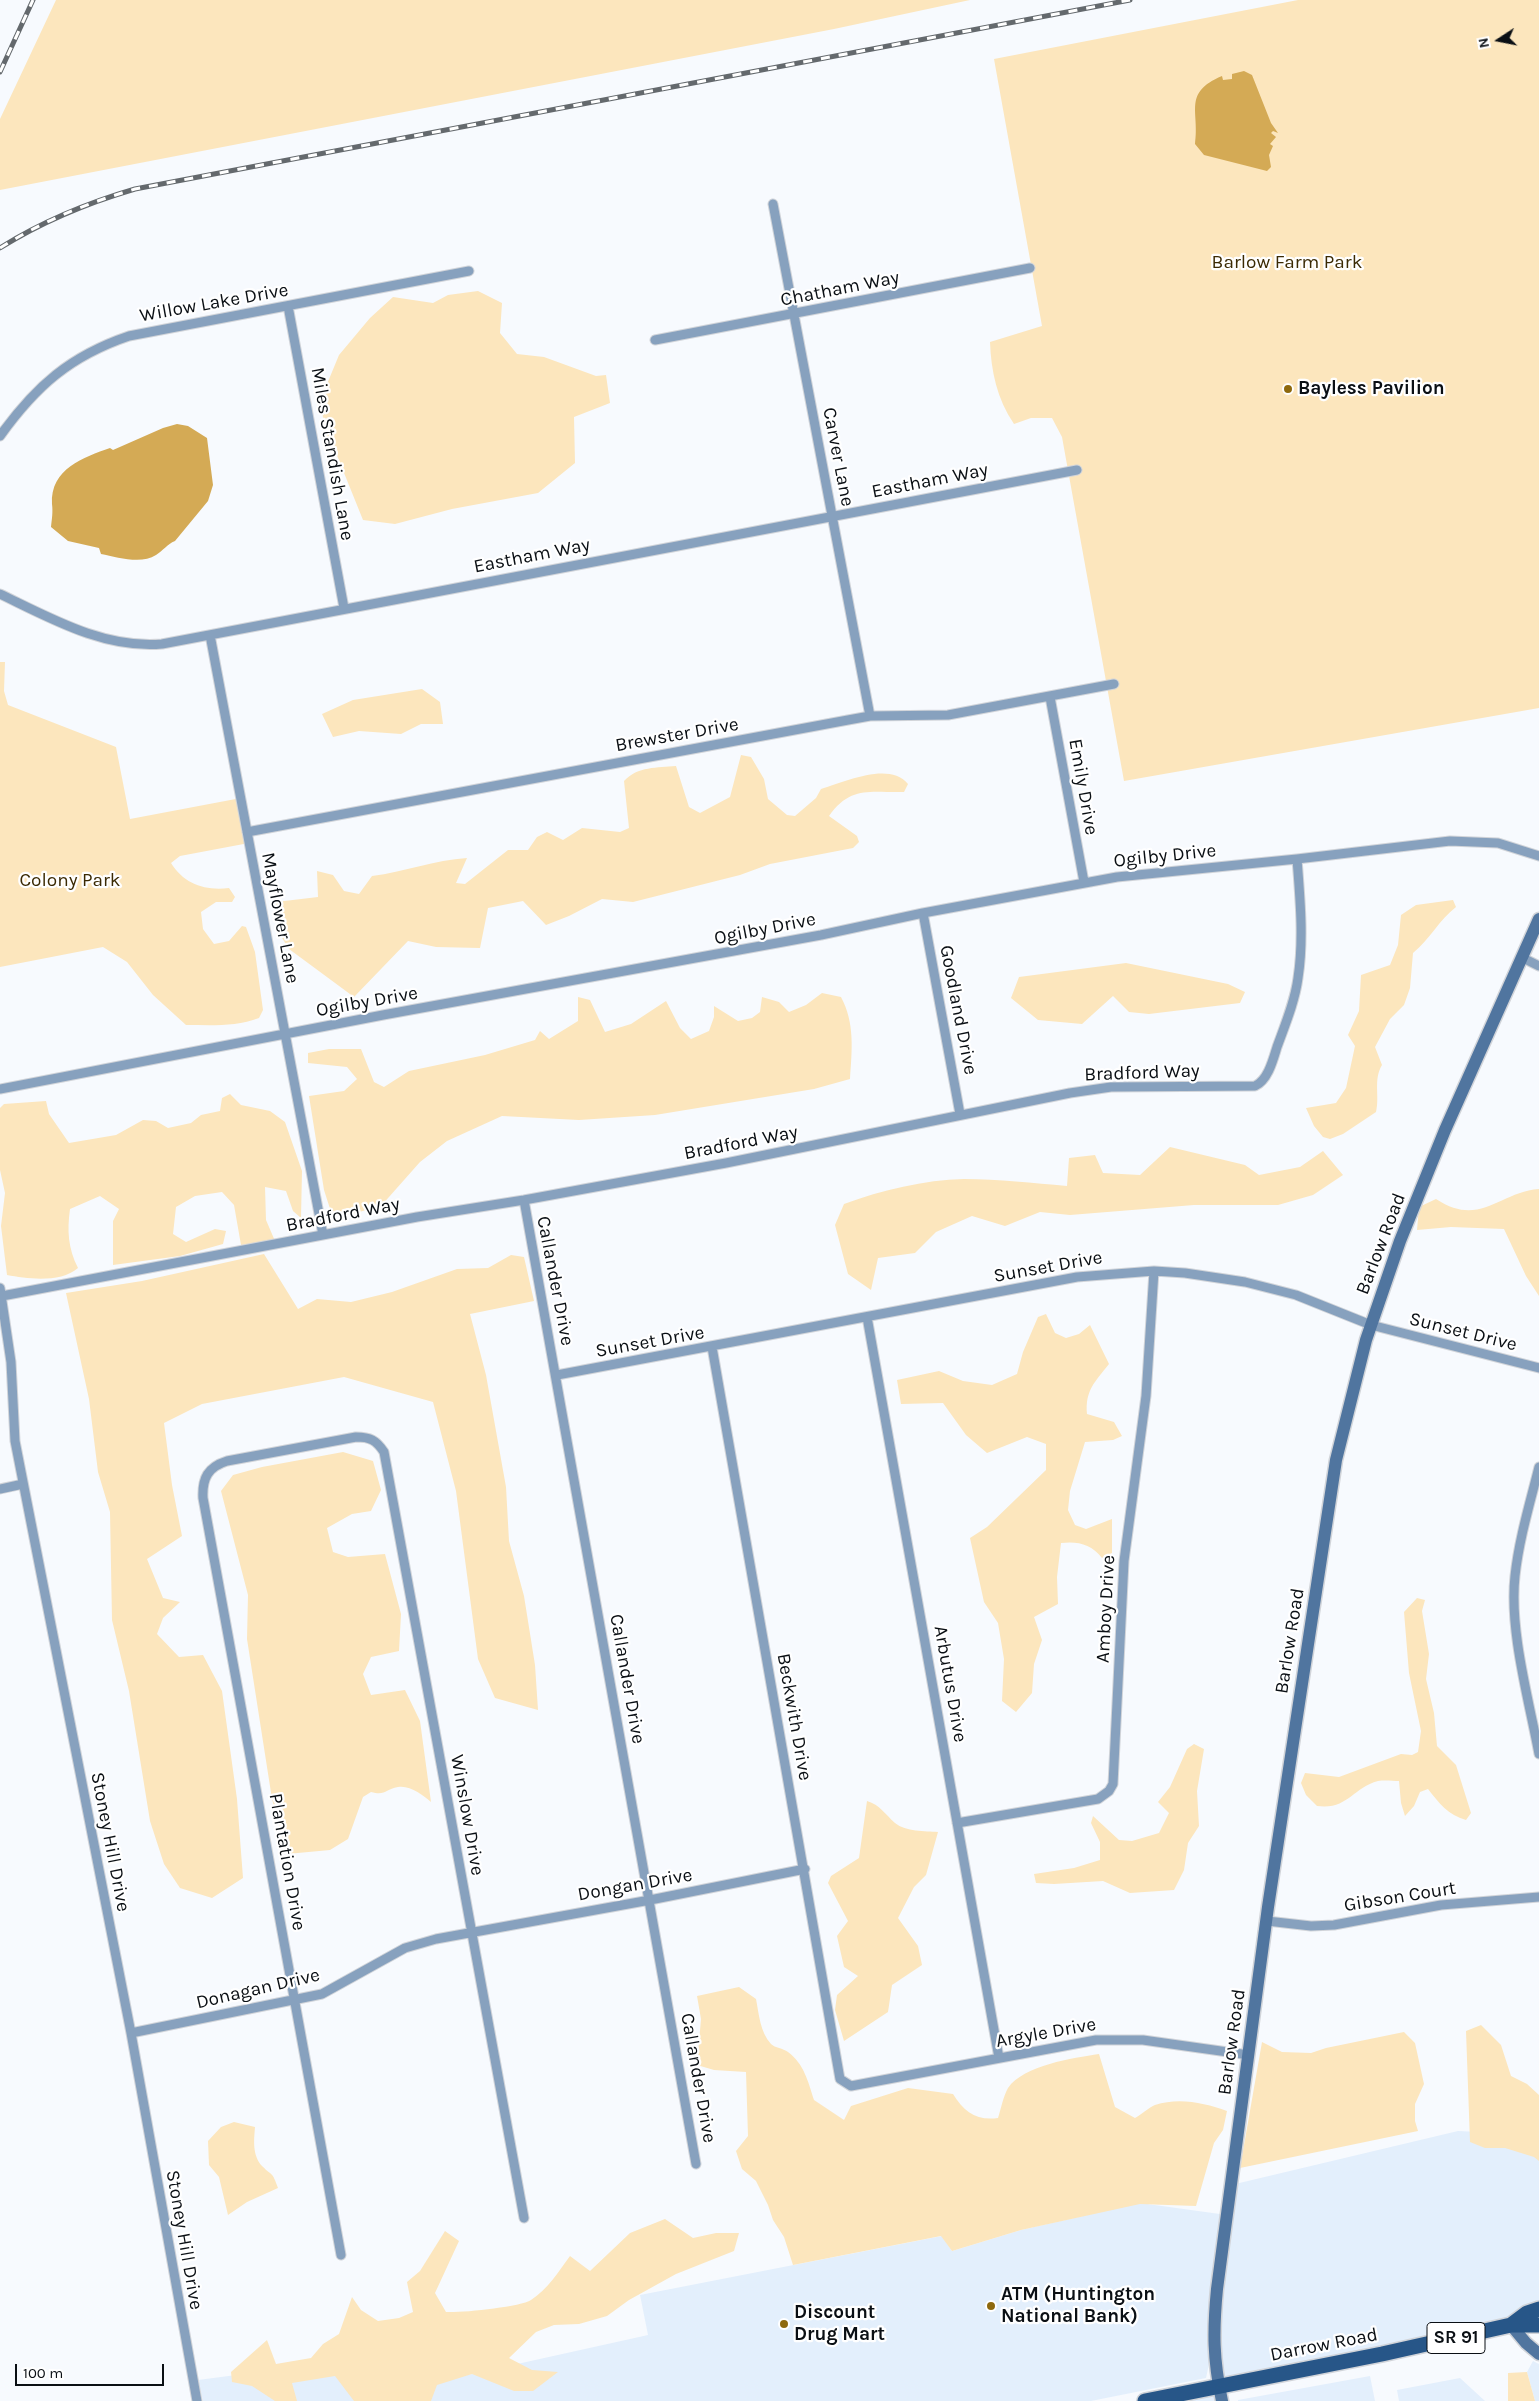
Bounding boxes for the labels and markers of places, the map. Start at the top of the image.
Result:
place label: Bayless Pavilion [1298,378,1445,400]
marker: Bayless Pavilion [1282,383,1294,395]
place label: ATM (Huntington National Bank) [1001,2284,1155,2328]
marker: ATM (Huntington National Bank) [985,2300,997,2312]
place label: Discount Drug Mart [794,2302,885,2346]
marker: Discount Drug Mart [778,2318,790,2330]

